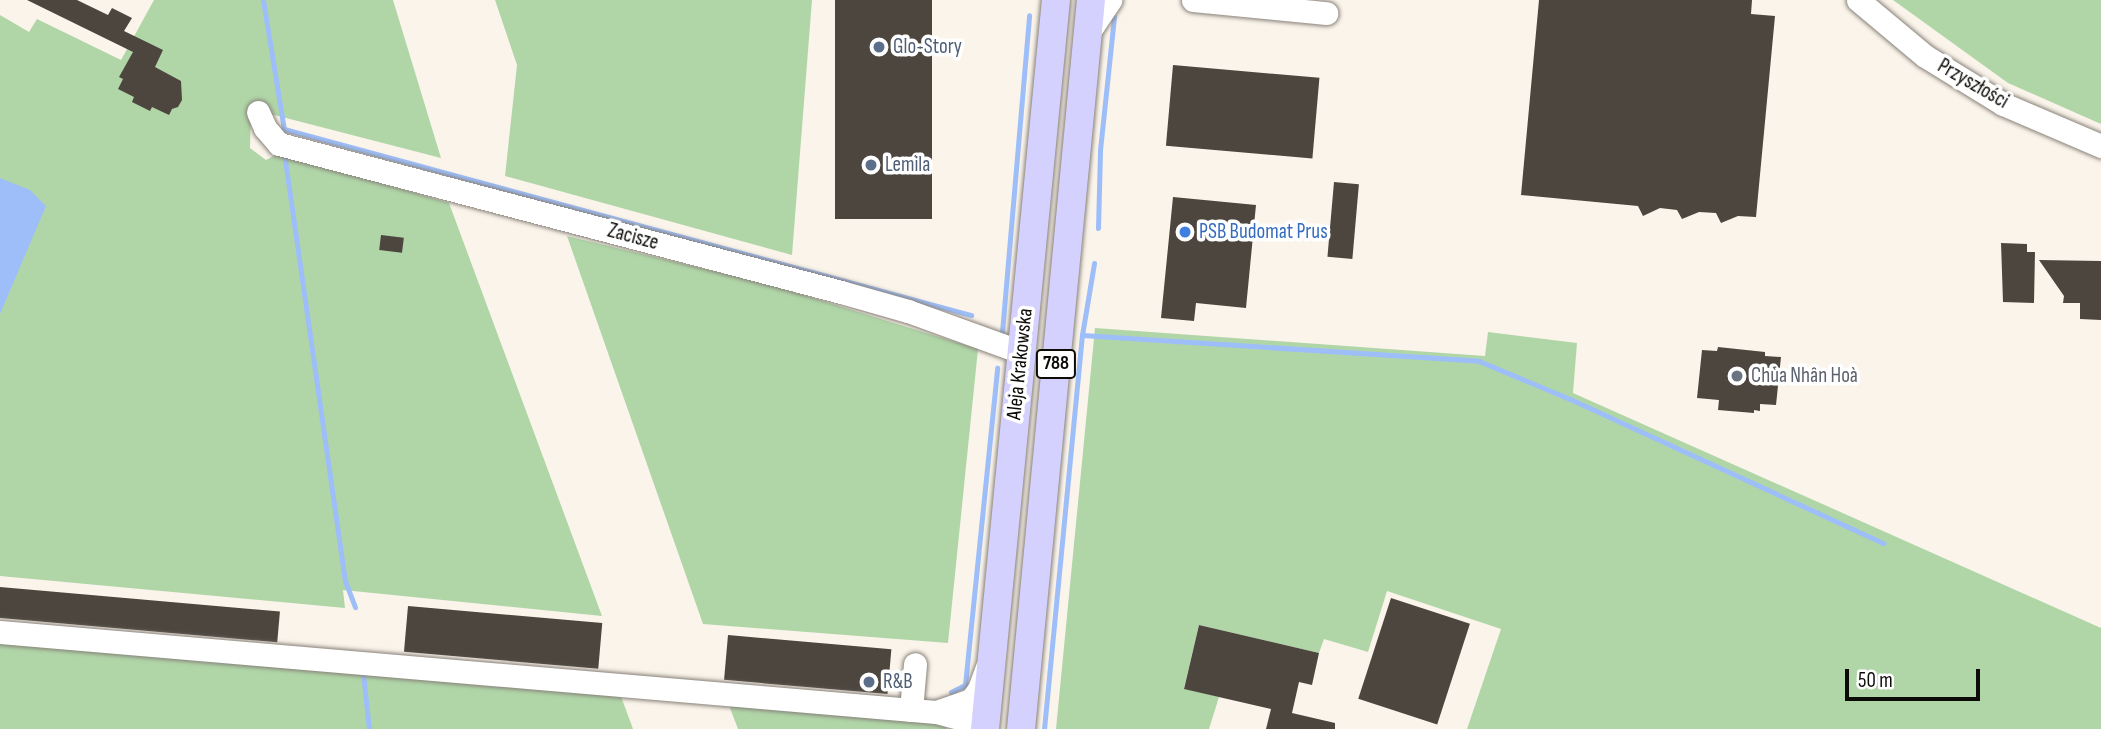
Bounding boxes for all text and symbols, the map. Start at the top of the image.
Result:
place label: Glo-Story [893,34,962,60]
marker: Glo-Story [871,39,887,55]
street label: Przyszłości [1933,54,2013,114]
place label: Lemila [885,152,930,178]
marker: Lemila [863,157,879,173]
street label: Zacisze [605,218,661,256]
place label: PSB Budomat Prus [1199,219,1328,245]
marker: PSB Budomat Prus [1177,224,1193,240]
street label: Aleja Krakowska [1002,307,1038,421]
road number: 788 [1035,348,1077,380]
place label: Chùa Nhân Hoà [1751,363,1858,389]
marker: Chùa Nhân Hoà [1729,368,1745,384]
scale bar [1849,656,1984,700]
text: 50 m [1858,668,1893,693]
place label: R&B [883,669,913,695]
marker: R&B [861,674,877,690]

